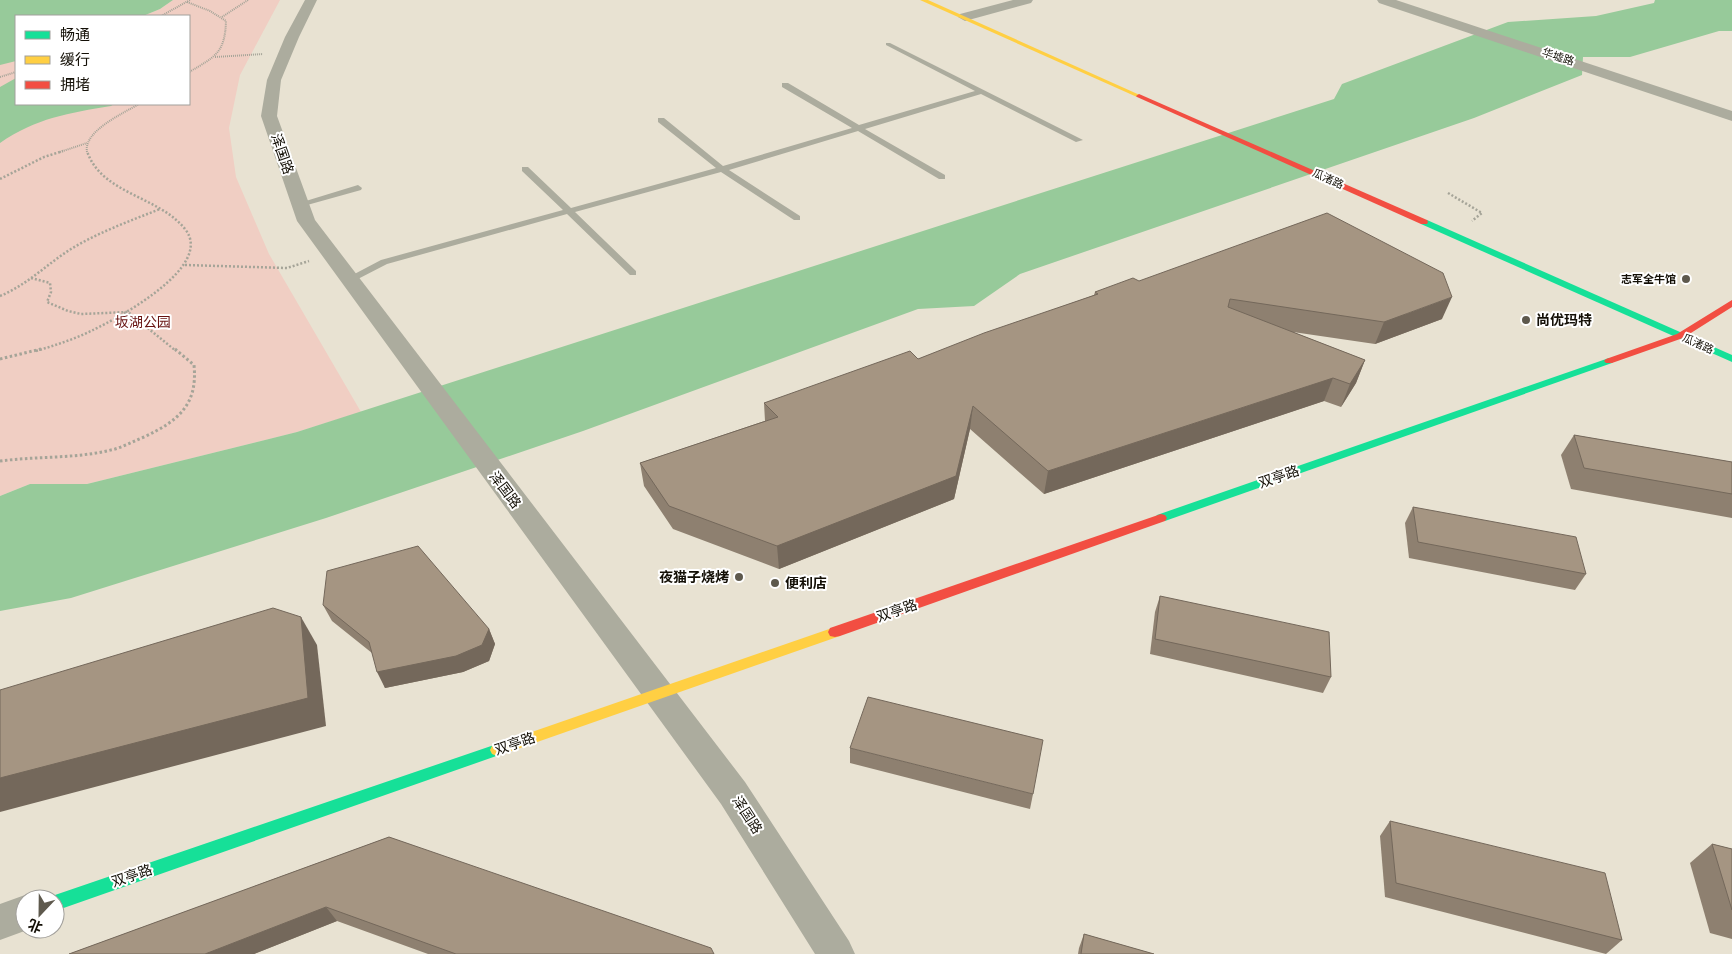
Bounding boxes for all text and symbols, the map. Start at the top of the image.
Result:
legend [15,15,190,105]
text: 畅通 [60,26,90,44]
street label: 华墟路 [1540,46,1576,68]
text: 缓行 [60,51,90,69]
text: 拥堵 [60,76,90,94]
street label: 泽国路 [267,131,297,177]
street label: 瓜渚路 [1310,166,1346,192]
place label: 志军全牛馆 [1621,273,1676,286]
marker: 志军全牛馆 [1680,273,1692,285]
place label: 尚优玛特 [1536,312,1592,329]
park label: 坂湖公园 [115,314,171,331]
marker: 尚优玛特 [1520,314,1532,326]
street label: 瓜渚路 [1680,331,1716,357]
street label: 双亭路 [1256,462,1302,492]
street label: 泽国路 [486,468,524,512]
place label: 夜猫子烧烤 [659,569,729,586]
marker: 夜猫子烧烤 [733,571,745,583]
place label: 便利店 [785,575,827,592]
marker: 便利店 [769,577,781,589]
street label: 双亭路 [874,596,920,626]
street label: 双亭路 [492,729,538,759]
street label: 泽国路 [728,793,766,837]
street label: 双亭路 [109,861,155,891]
north arrow [15,889,65,939]
text: 北 [26,915,45,936]

